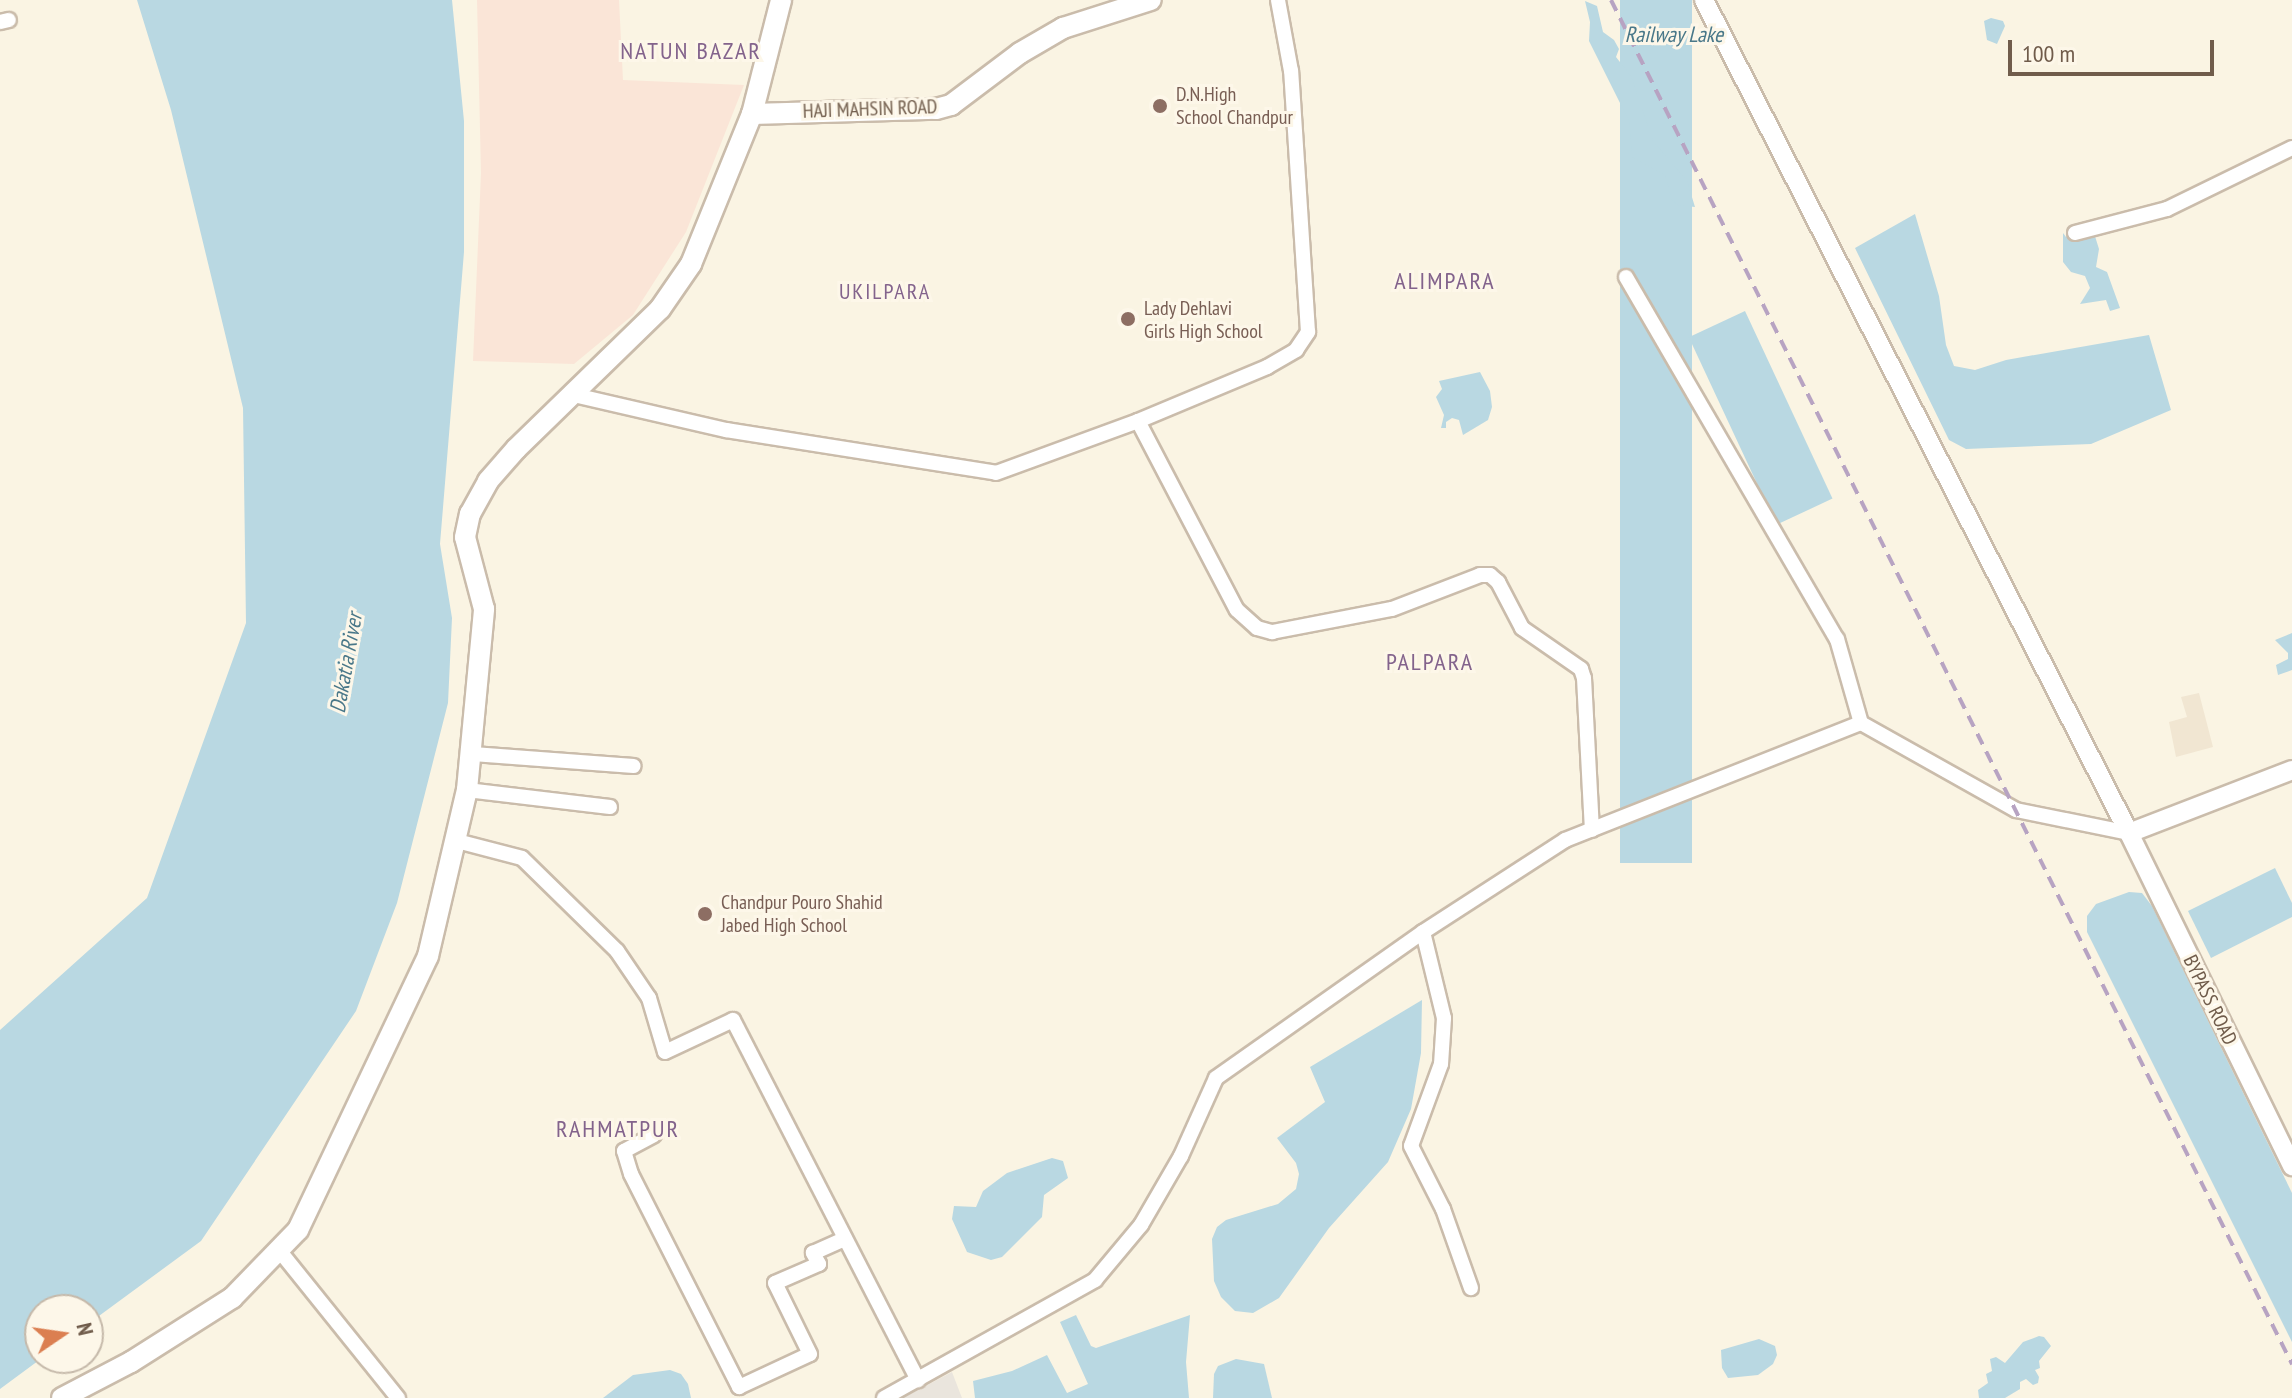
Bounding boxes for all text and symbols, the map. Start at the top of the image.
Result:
water label: Railway Lake [1625,22,1723,48]
scale bar [2012,24,2218,74]
district label: NATUN BAZAR [620,37,762,65]
text: 100 m [2022,38,2075,69]
place label: D.N.High School Chandpur [1176,82,1293,129]
street label: HAJI MAHSIN ROAD [802,95,938,123]
marker: D.N.High School Chandpur [1151,97,1169,115]
district label: ALIMPARA [1394,267,1496,295]
district label: UKILPARA [839,279,931,305]
place label: Lady Dehlavi Girls High School [1144,296,1262,343]
marker: Lady Dehlavi Girls High School [1119,310,1137,328]
water label: Dakatia River [324,611,368,715]
district label: PALPARA [1386,648,1474,676]
place label: Chandpur Pouro Shahid Jabed High School [721,890,883,937]
marker: Chandpur Pouro Shahid Jabed High School [696,905,714,923]
street label: BYPASS ROAD [2178,951,2242,1049]
district label: RAHMATPUR [556,1115,680,1143]
north arrow [24,1294,104,1374]
text: N [70,1320,100,1338]

